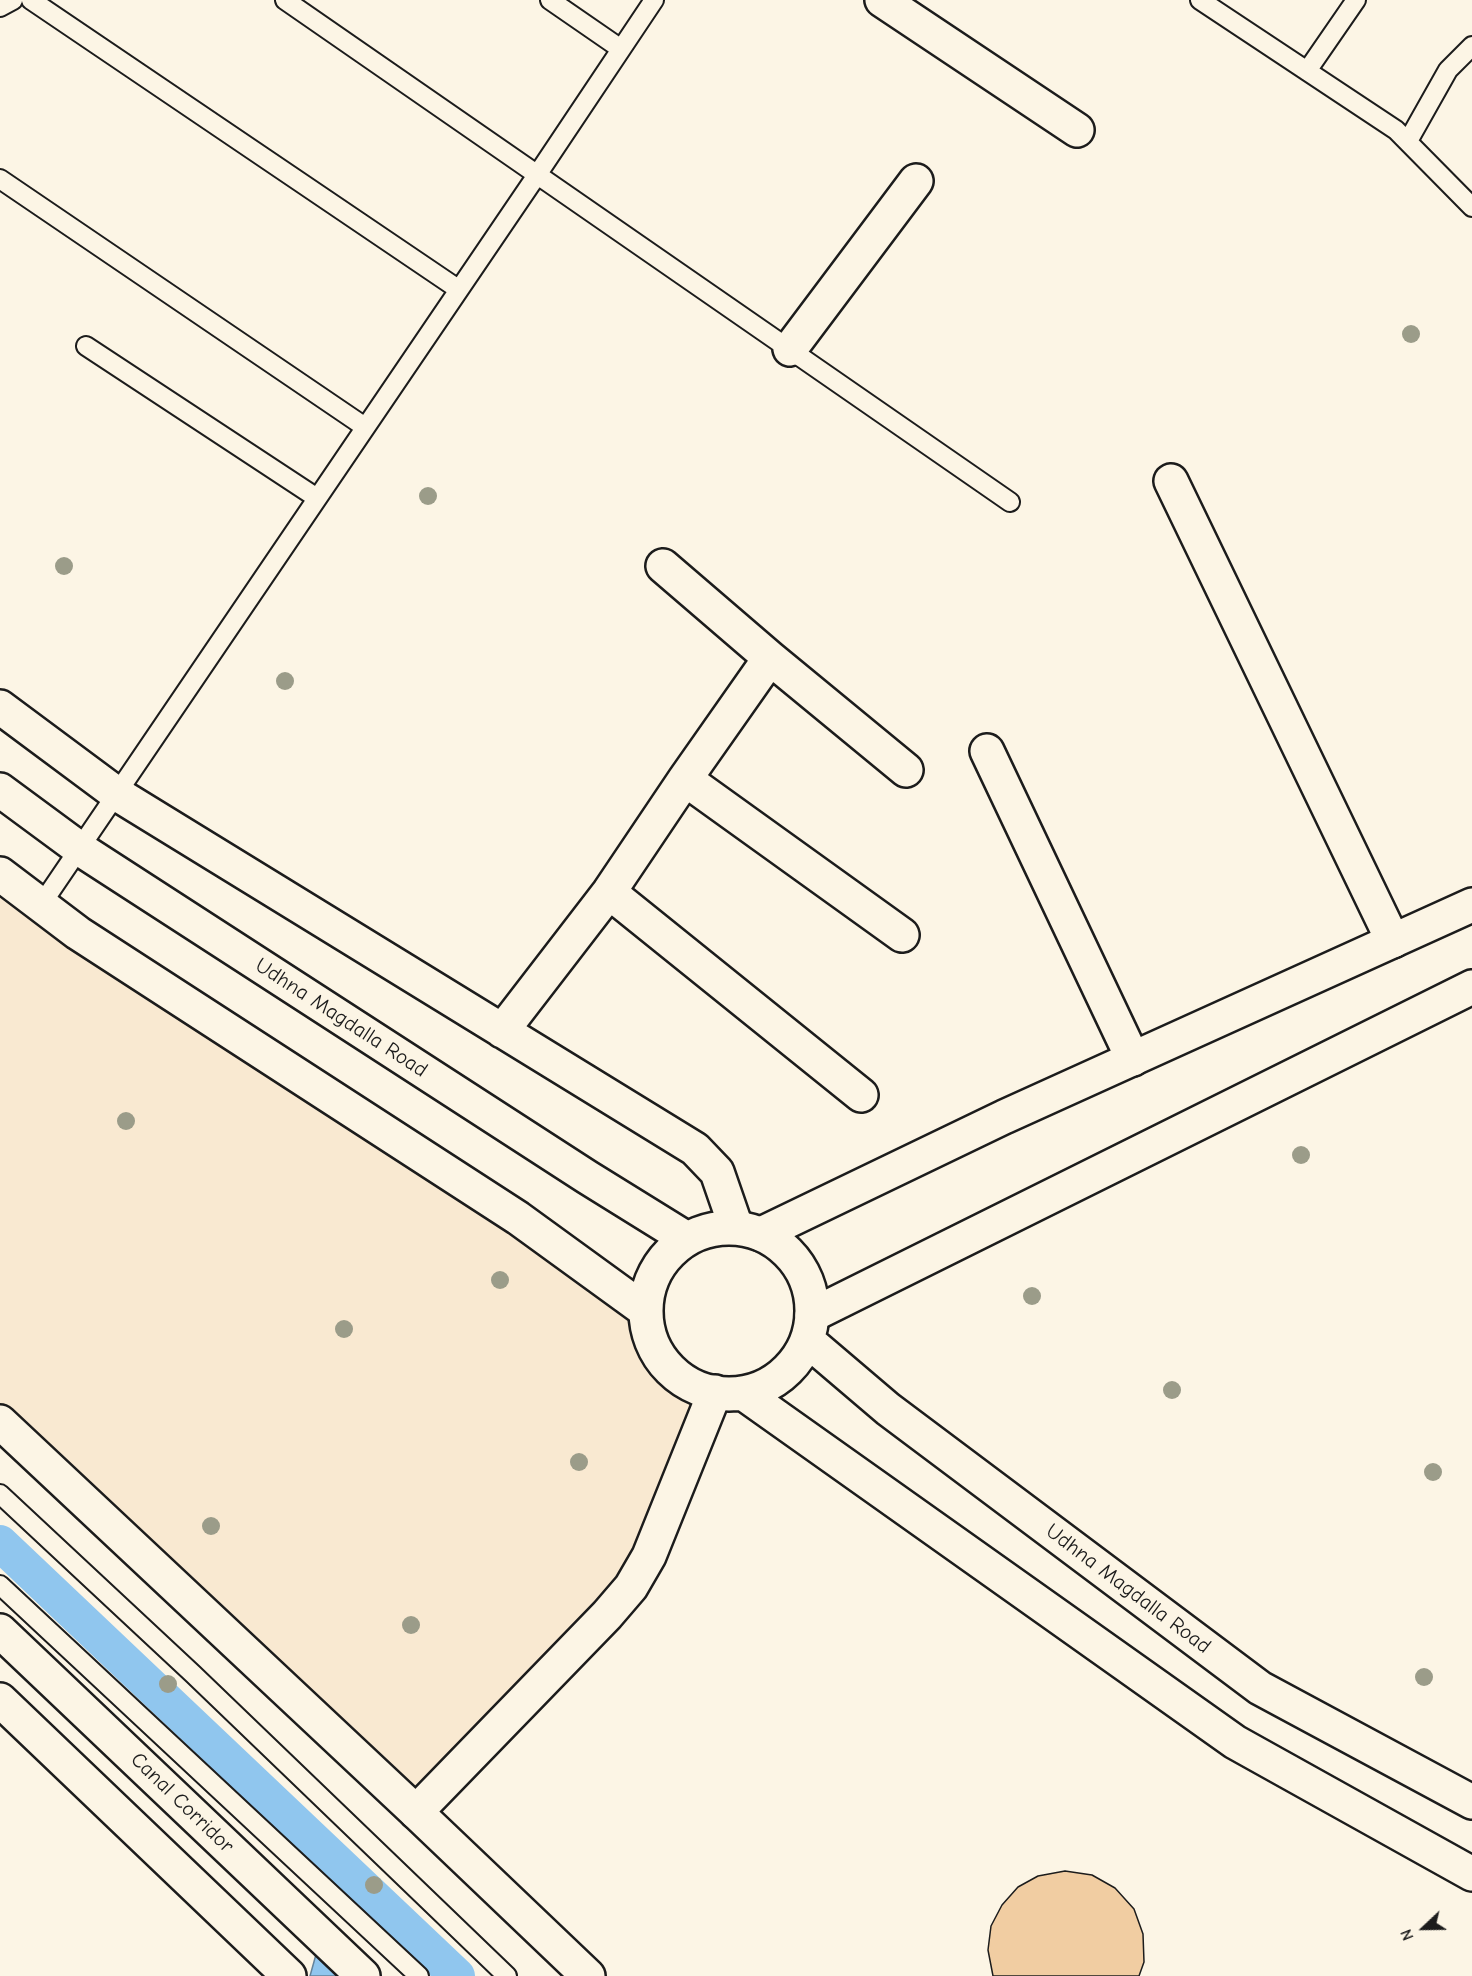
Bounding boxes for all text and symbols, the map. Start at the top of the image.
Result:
street label: Udhna Magdalla Road [250,953,432,1083]
street label: Udhna Magdalla Road [1040,1519,1216,1659]
street label: Canal Corridor [125,1747,239,1859]
north arrow [1394,1898,1454,1958]
text: N [1397,1927,1418,1943]

